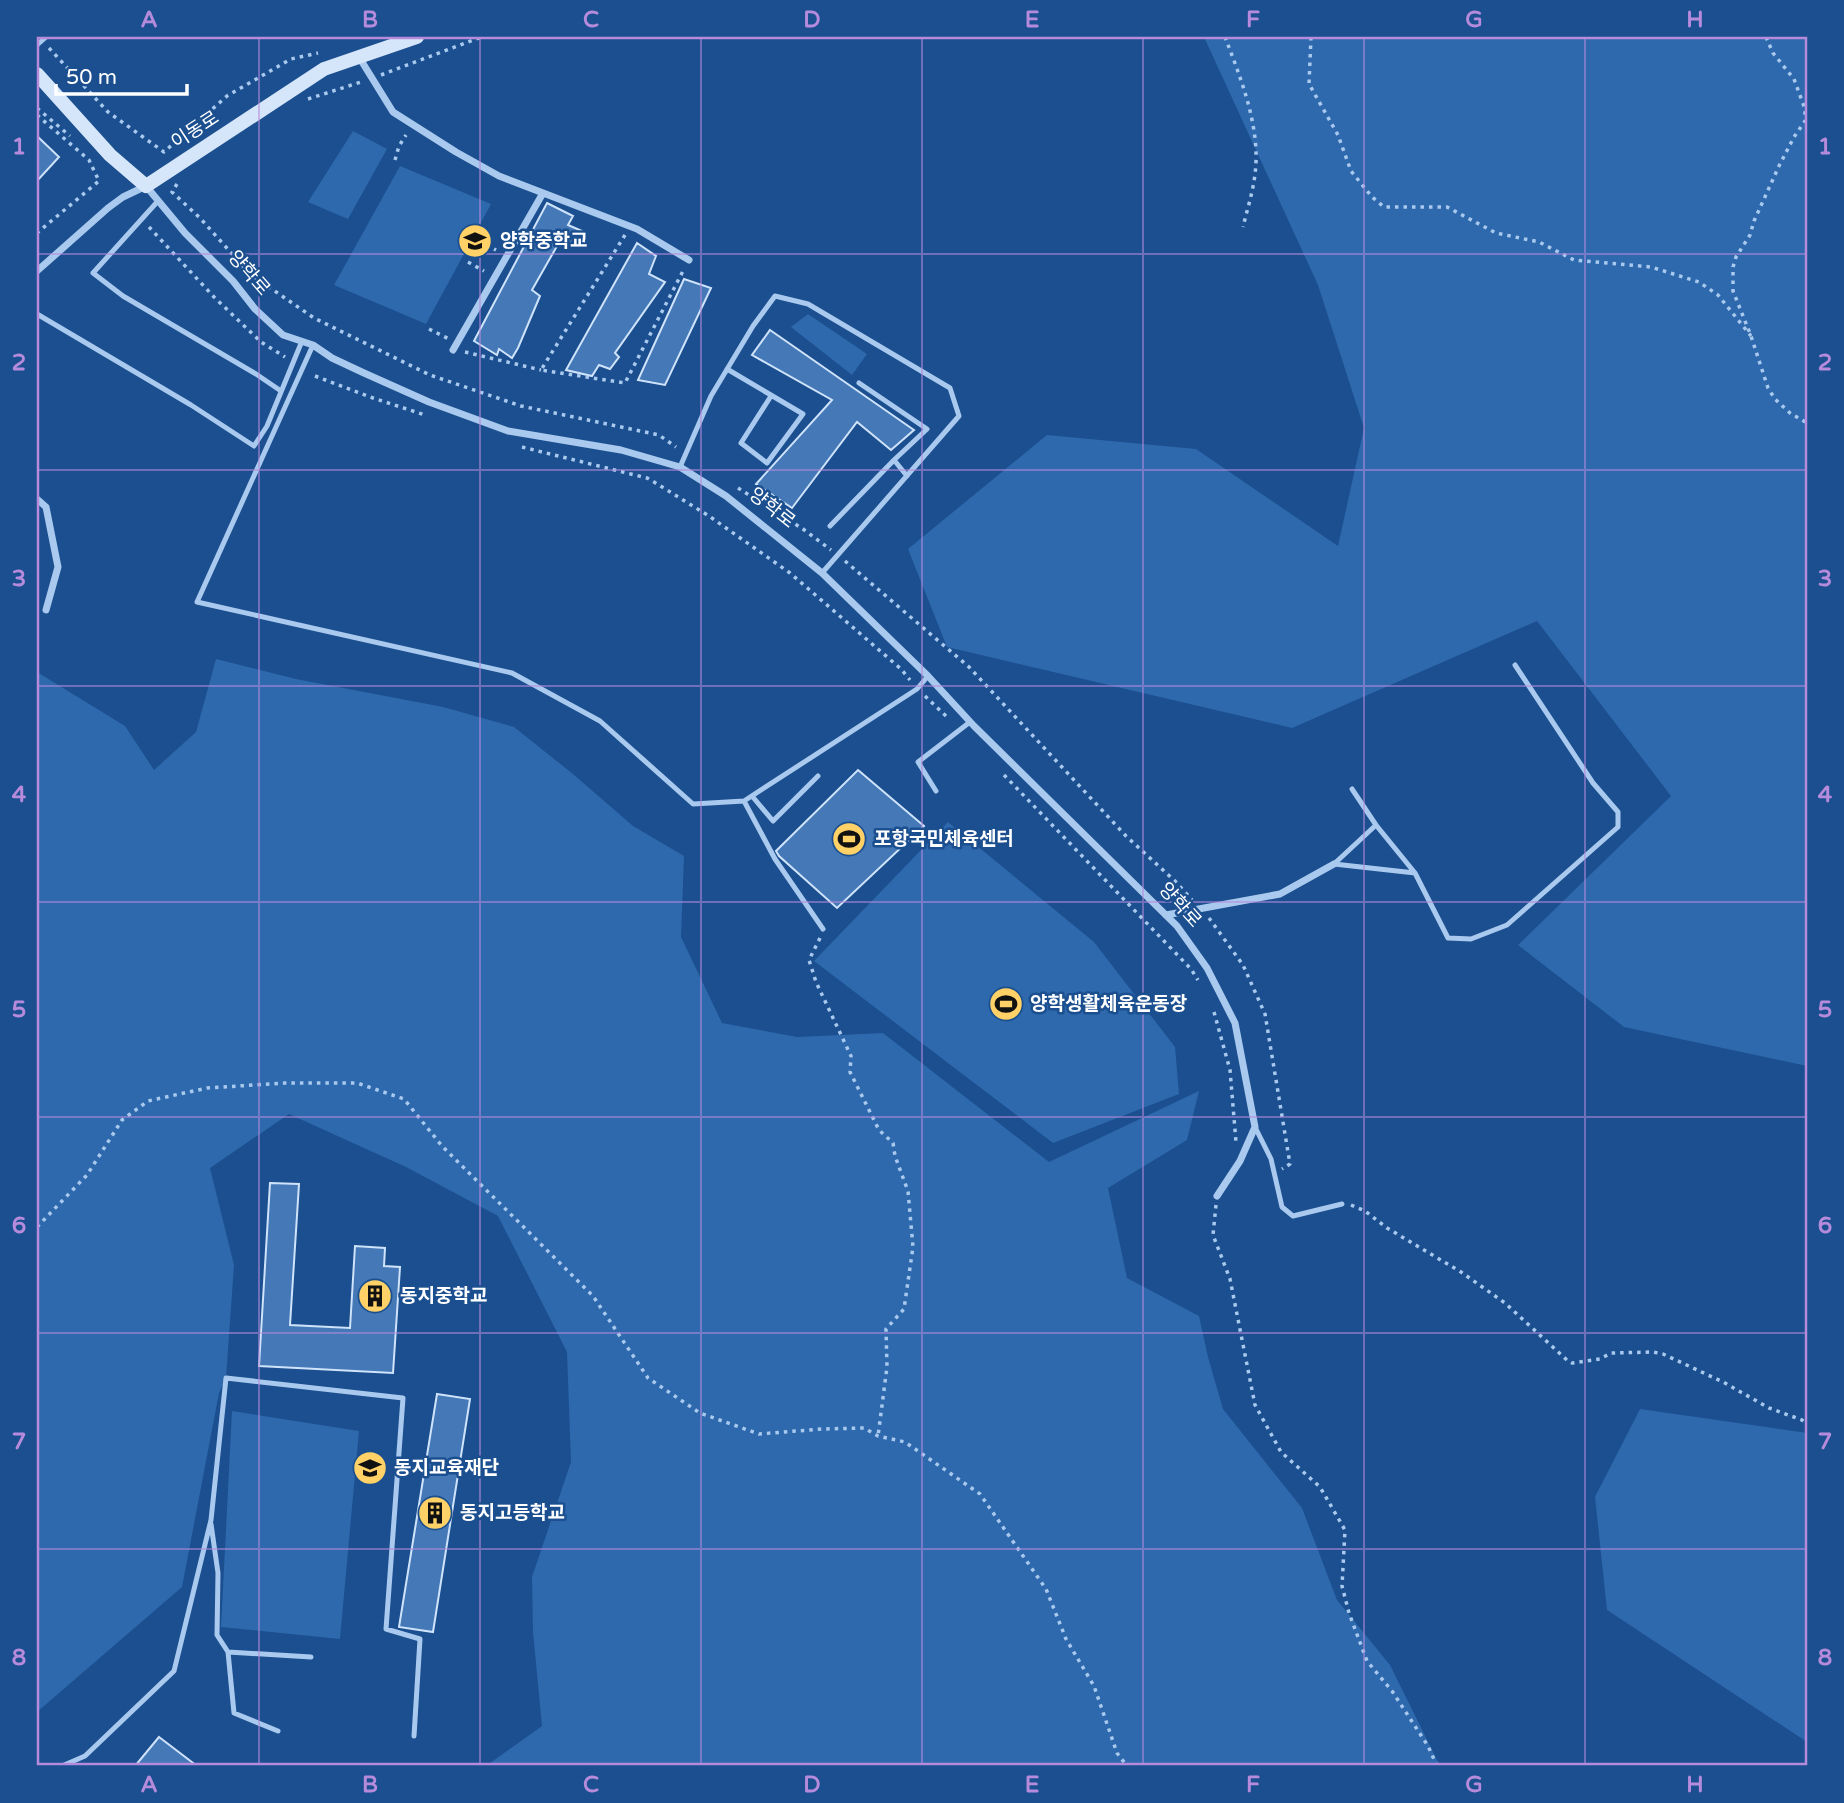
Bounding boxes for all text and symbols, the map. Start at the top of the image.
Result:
text: A [140,6,158,34]
text: B [362,6,378,34]
text: C [583,6,599,34]
text: D [803,6,821,34]
text: E [1025,6,1039,34]
text: F [1246,6,1260,34]
text: G [1465,6,1483,34]
text: H [1686,6,1704,34]
scale bar [56,52,187,96]
text: 50 m [66,65,117,90]
street label: 이동로 [167,106,223,154]
text: 1 [12,133,26,161]
text: 1 [1818,133,1832,161]
school or university icon: 양학중학교 [456,222,494,260]
place label: 양학중학교 [500,230,587,252]
street label: 양학로 [223,246,275,300]
text: 2 [12,349,26,377]
text: 2 [1818,349,1832,377]
street label: 양학로 [745,483,799,533]
text: 3 [12,565,26,593]
text: 3 [1818,565,1832,593]
text: 4 [12,781,27,809]
text: 4 [1818,781,1833,809]
sports icon: 포항국민체육센터 [830,820,868,858]
place label: 포항국민체육센터 [874,828,1014,850]
street label: 양학로 [1154,878,1206,932]
sports icon: 양학생활체육운동장 [987,985,1025,1023]
place label: 양학생활체육운동장 [1030,993,1187,1015]
text: 5 [12,996,26,1024]
text: 5 [1818,996,1832,1024]
text: 6 [12,1212,26,1240]
text: 6 [1818,1212,1832,1240]
building icon: 동지중학교 [356,1277,394,1315]
place label: 동지중학교 [400,1285,487,1307]
text: 7 [12,1428,26,1456]
text: 7 [1818,1428,1832,1456]
school or university icon: 동지교육재단 [351,1449,389,1487]
place label: 동지교육재단 [394,1457,499,1479]
building icon: 동지고등학교 [416,1494,454,1532]
place label: 동지고등학교 [460,1502,565,1524]
text: 8 [12,1644,26,1672]
text: 8 [1818,1644,1832,1672]
text: A [140,1771,158,1799]
text: B [362,1771,378,1799]
text: C [583,1771,599,1799]
text: D [803,1771,821,1799]
text: E [1025,1771,1039,1799]
text: F [1246,1771,1260,1799]
text: G [1465,1771,1483,1799]
text: H [1686,1771,1704,1799]

